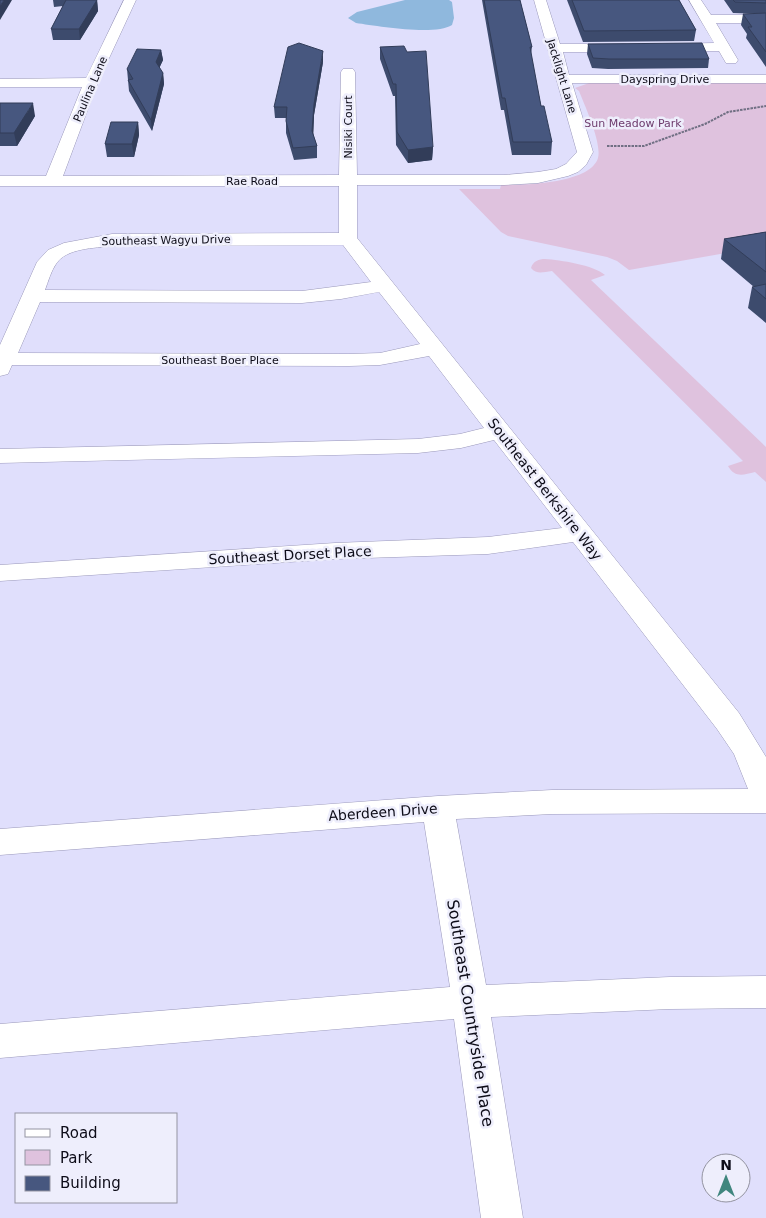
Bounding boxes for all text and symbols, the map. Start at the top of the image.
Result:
street label: Jacklight Lane [544,37,579,115]
street label: Paulina Lane [71,54,110,124]
street label: Dayspring Drive [621,73,710,86]
street label: Nisiki Court [342,95,355,159]
park label: Sun Meadow Park [584,117,682,130]
street label: Rae Road [226,175,278,188]
street label: Southeast Wagyu Drive [101,233,231,248]
street label: Southeast Boer Place [161,354,279,367]
street label: Southeast Berkshire Way [485,415,605,563]
street label: Southeast Dorset Place [208,543,372,567]
street label: Aberdeen Drive [328,800,438,824]
street label: Southeast Countryside Place [443,898,498,1128]
legend [15,1113,178,1203]
text: Road [60,1124,98,1142]
text: Park [60,1149,93,1167]
north arrow [701,1153,751,1203]
text: N [720,1157,732,1173]
text: Building [60,1174,121,1192]

